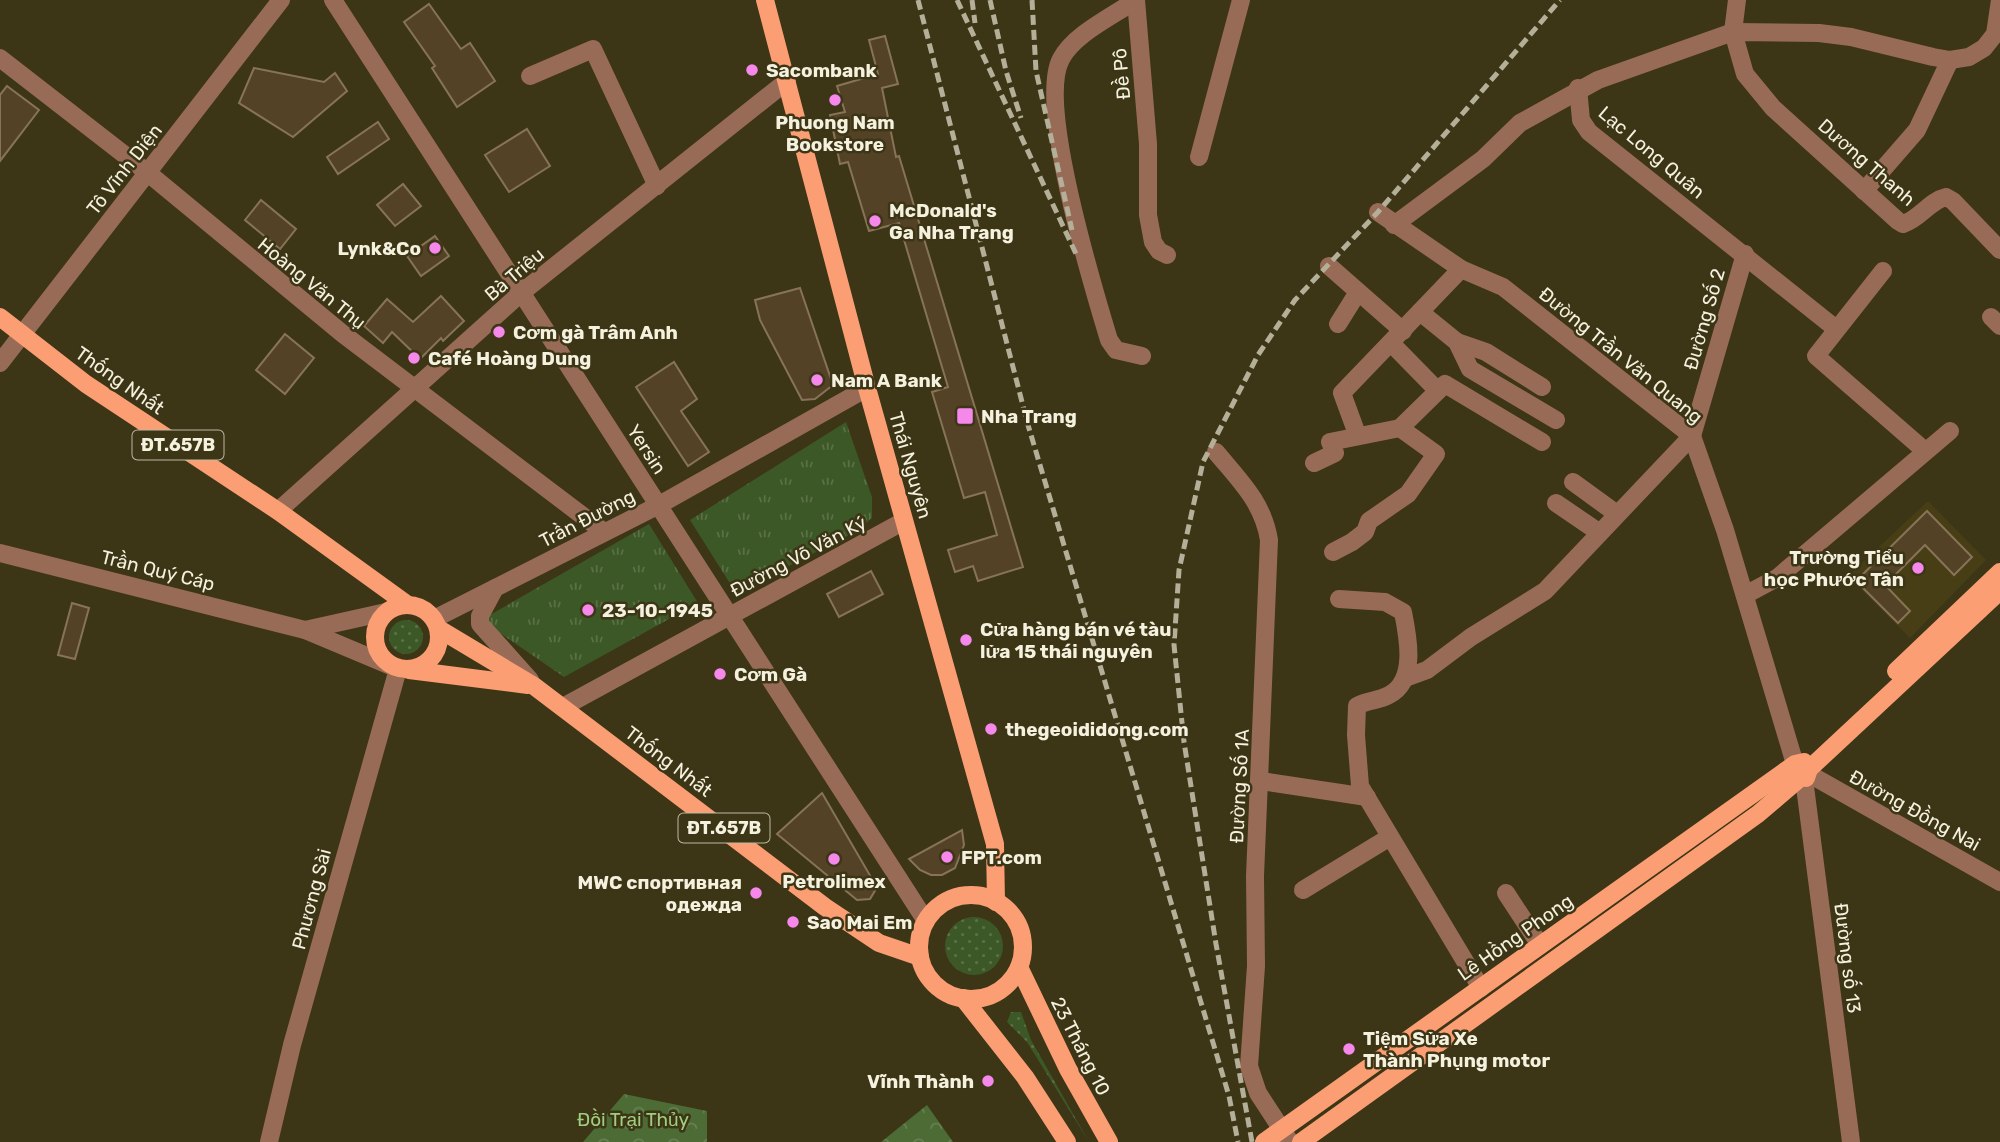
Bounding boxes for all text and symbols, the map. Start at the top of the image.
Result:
street label: Đề Pô [1108,47,1135,101]
place label: Sacombank [766,59,877,82]
marker: Sacombank [744,62,760,78]
marker: Phuong Nam Bookstore [827,92,843,108]
street label: Lạc Long Quân [1594,101,1709,203]
place label: Phuong Nam Bookstore [775,111,895,156]
street label: Dương Thanh [1813,114,1920,211]
street label: Tô Vĩnh Diện [82,119,167,219]
place label: McDonald's Ga Nha Trang [889,199,1014,244]
marker: McDonald's Ga Nha Trang [867,213,883,229]
street label: Hoàng Văn Thụ [253,233,370,334]
place label: Lynk&Co [338,237,421,260]
marker: Lynk&Co [427,240,443,256]
street label: Bà Triệu [480,243,549,306]
street label: Đường Số 2 [1679,266,1730,373]
street label: Đường Trần Văn Quang [1534,282,1707,428]
place label: Cơm gà Trâm Anh [513,321,678,344]
marker: Cơm gà Trâm Anh [491,324,507,340]
street label: Thống Nhất [71,341,169,420]
place label: Café Hoàng Dung [428,347,591,370]
marker: Café Hoàng Dung [406,350,422,366]
place label: Nam A Bank [831,369,942,392]
marker: Nam A Bank [809,372,825,388]
place label: Nha Trang [981,405,1077,428]
marker: Nha Trang [955,406,975,426]
street label: Thái Nguyên [884,409,937,521]
street label: Yersin [622,420,671,478]
road number: ĐT.657B [132,430,224,460]
street label: Trần Đường [535,484,639,552]
street label: Đường Võ Văn Ký [726,511,870,602]
street label: Trần Quý Cáp [99,545,217,596]
place label: Trường Tiểu học Phước Tân [1764,546,1904,591]
marker: Trường Tiểu học Phước Tân [1910,560,1926,576]
place label: 23-10-1945 [602,599,713,622]
marker: 23-10-1945 [580,602,596,618]
place label: Cửa hàng bán vé tàu lửa 15 thái nguyên [980,618,1171,663]
marker: Cửa hàng bán vé tàu lửa 15 thái nguyên [958,632,974,648]
place label: Cơm Gà [734,663,807,686]
marker: Cơm Gà [712,666,728,682]
place label: thegeoididong.com [1005,718,1189,741]
street label: Thống Nhất [621,721,717,802]
marker: thegeoididong.com [983,721,999,737]
street label: Đường Số 1A [1225,728,1254,844]
street label: Đường Đồng Nai [1845,765,1984,856]
road number: ĐT.657B [678,814,770,842]
street label: Phương Sài [287,846,336,952]
place label: FPT.com [961,846,1042,869]
marker: FPT.com [939,849,955,865]
marker: Petrolimex [826,851,842,867]
place label: Petrolimex [782,870,886,893]
place label: MWC спортивная одежда [578,871,742,916]
marker: MWC спортивная одежда [748,885,764,901]
street label: Lê Hồng Phong [1453,889,1577,986]
street label: Đường số 13 [1829,902,1866,1014]
place label: Sao Mai Em [807,911,912,934]
marker: Sao Mai Em [785,914,801,930]
street label: 23 Tháng 10 [1046,993,1115,1099]
place label: Tiệm Sửa Xe Thành Phụng motor [1363,1027,1550,1072]
marker: Tiệm Sửa Xe Thành Phụng motor [1341,1041,1357,1057]
place label: Vĩnh Thành [867,1070,974,1093]
marker: Vĩnh Thành [980,1073,996,1089]
park label: Đồi Trại Thủy [577,1108,689,1131]

